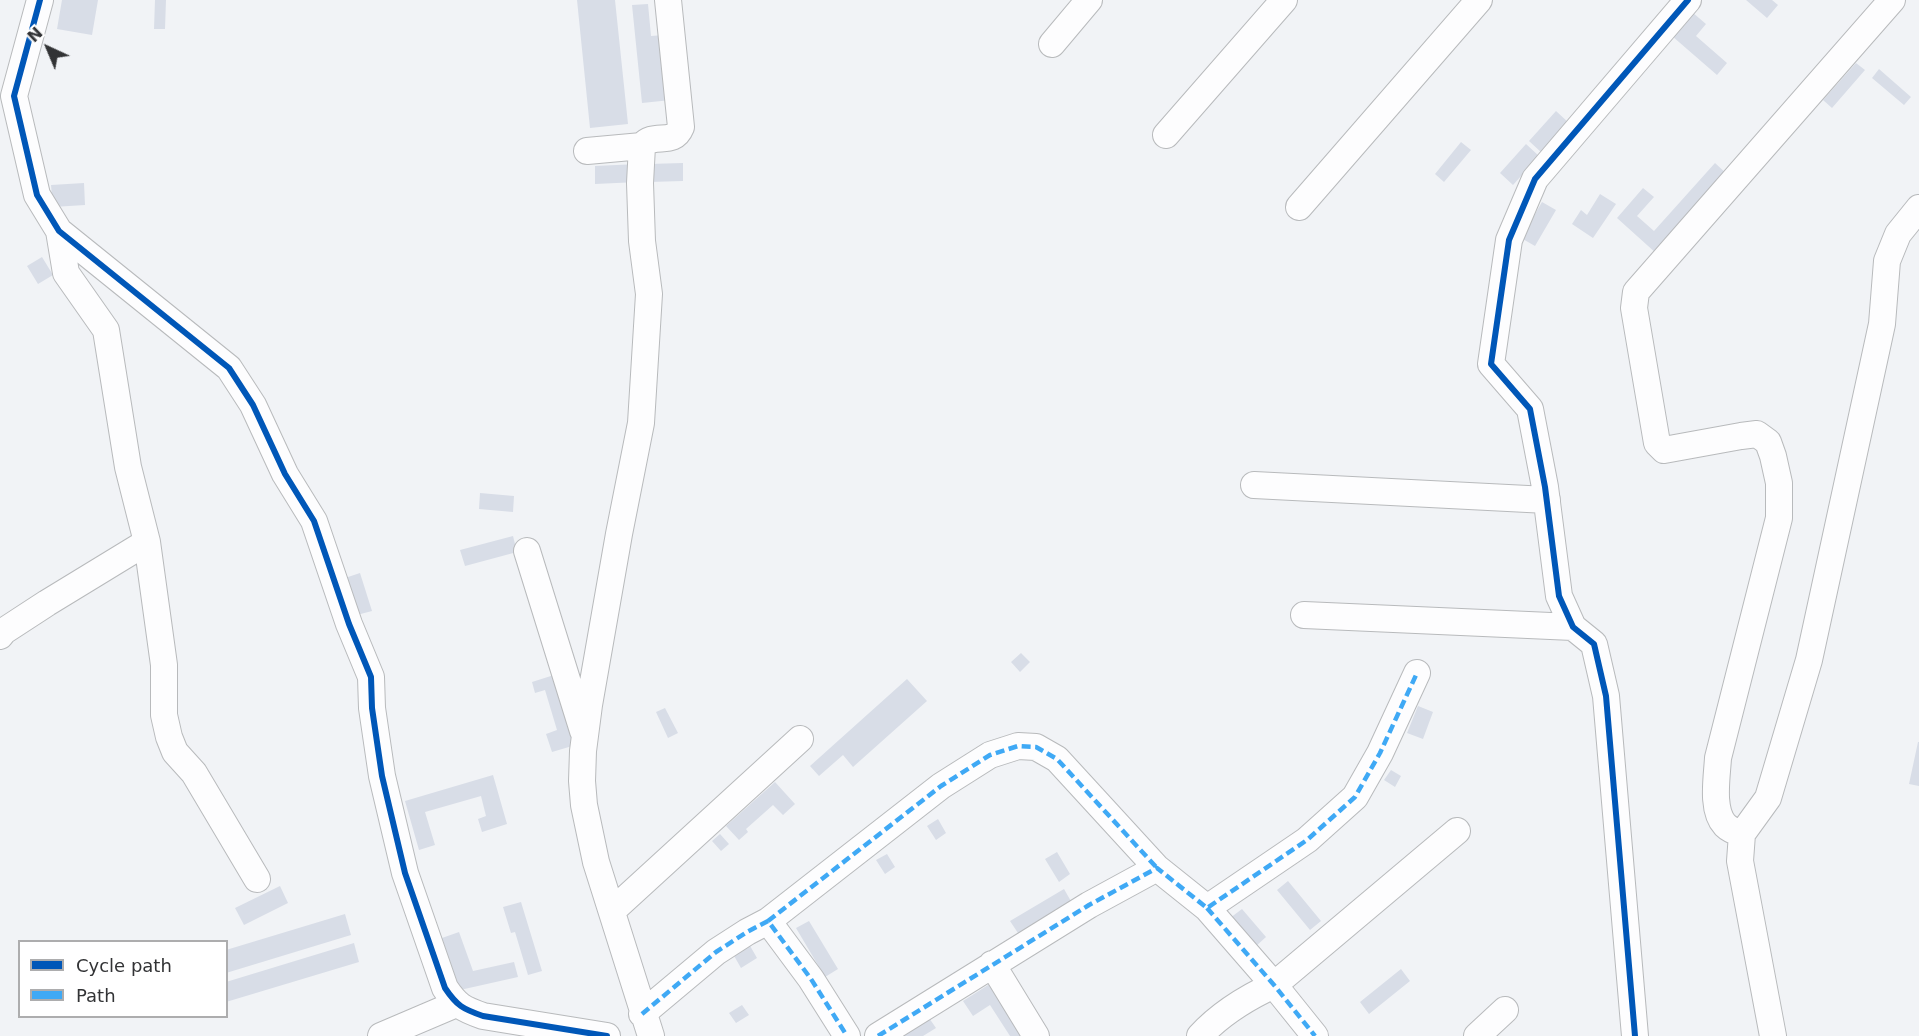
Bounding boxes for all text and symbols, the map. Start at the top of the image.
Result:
north arrow [18,18,78,78]
text: N [24,23,47,46]
legend [18,940,228,1018]
text: Cycle path [76,955,172,976]
text: Path [76,985,116,1006]

